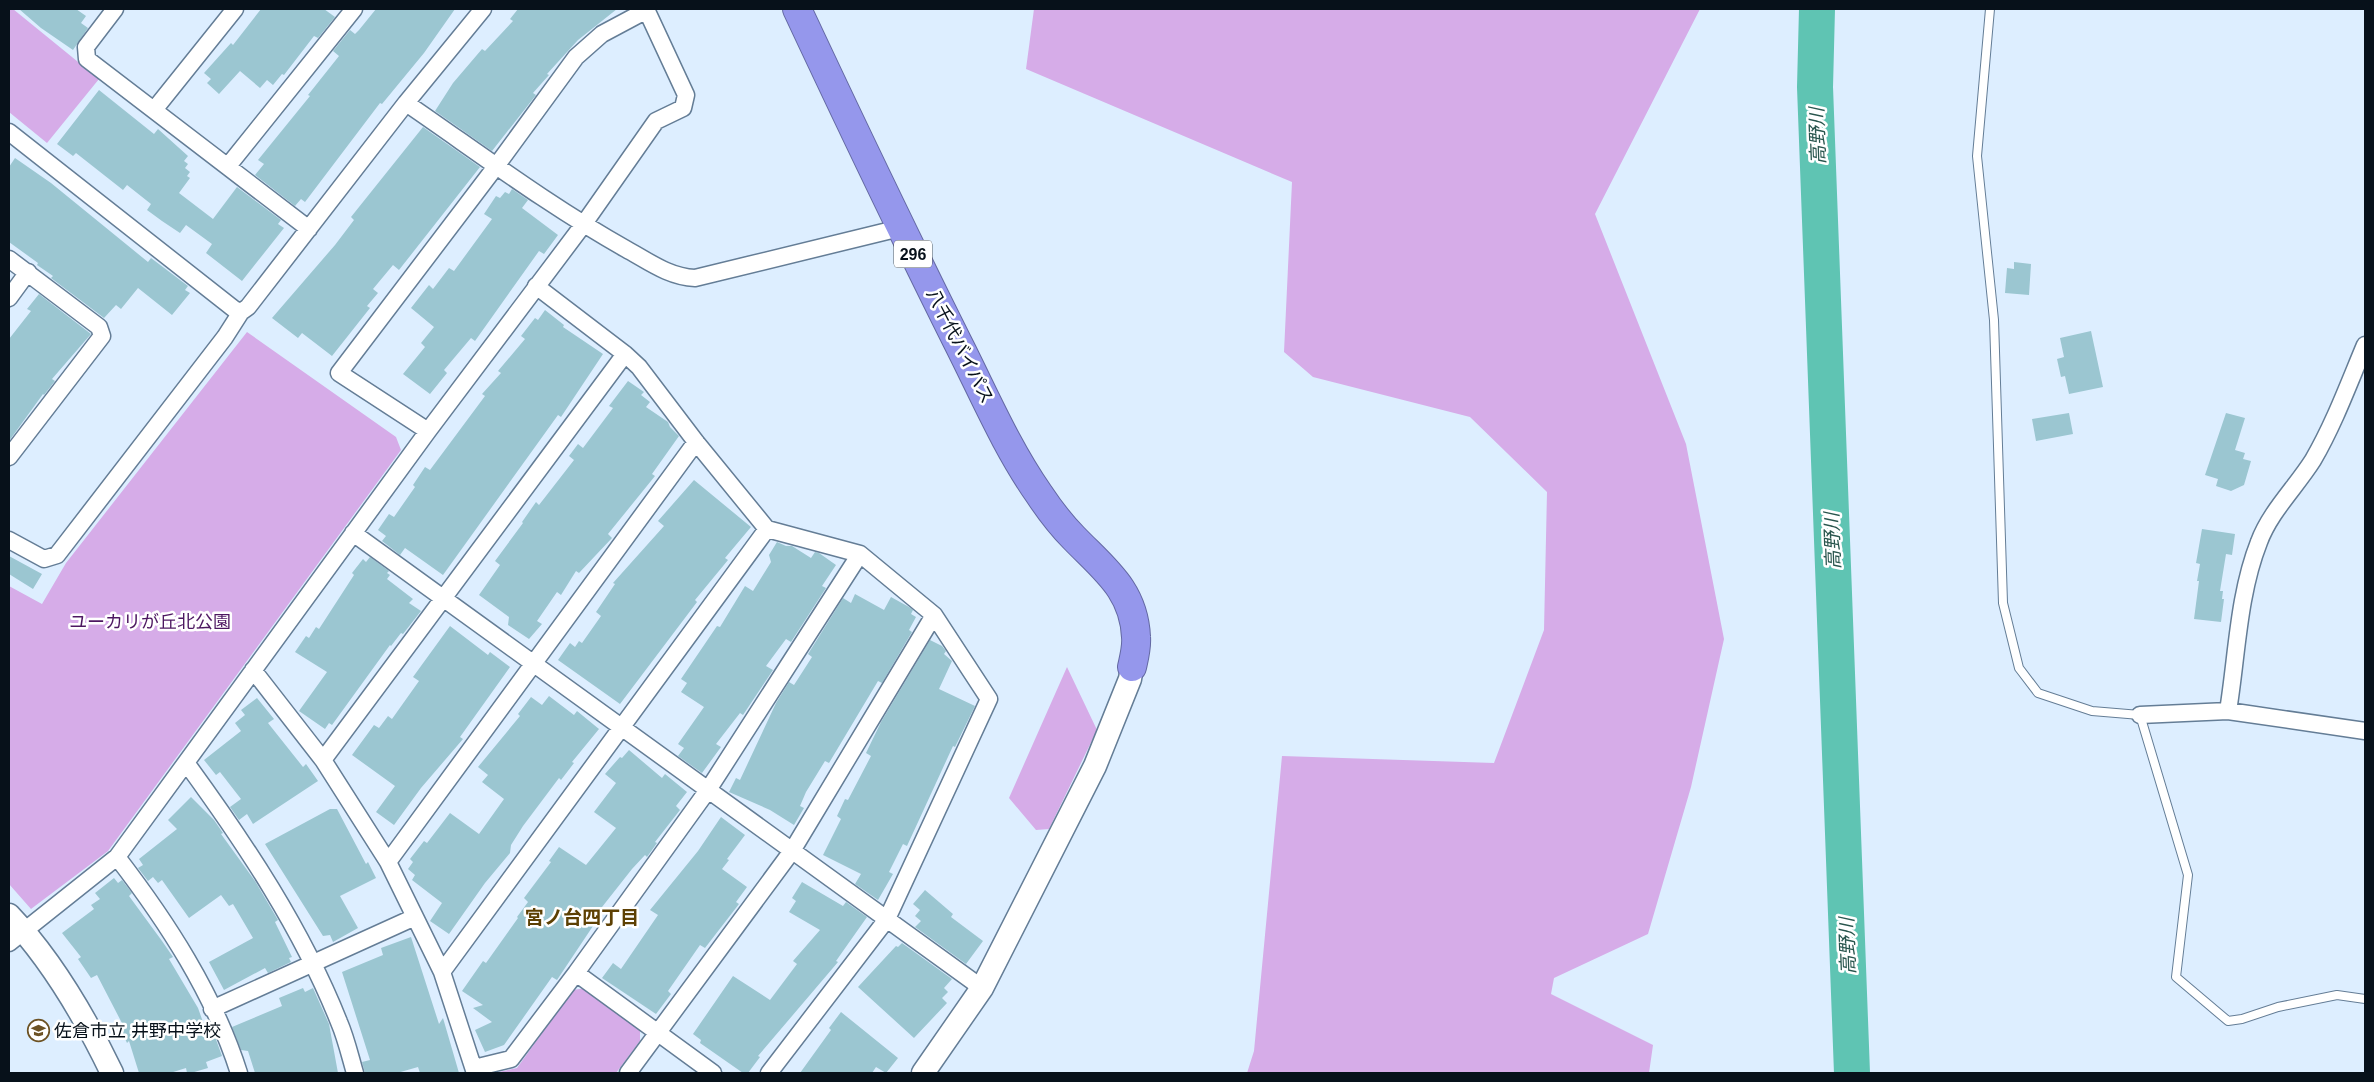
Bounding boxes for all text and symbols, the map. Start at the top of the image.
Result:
water label: 高野川 [1806,105,1829,165]
road number: 296 [894,240,932,268]
street label: 八千代バイパス [923,285,997,407]
water label: 高野川 [1821,510,1844,570]
park label: ユーカリが丘北公園 [69,612,231,632]
district label: 宮ノ台四丁目 [525,907,639,928]
water label: 高野川 [1836,915,1859,975]
school or university icon: 佐倉市立 井野中学校 [26,1019,50,1043]
place label: 佐倉市立 井野中学校 [54,1021,221,1041]

